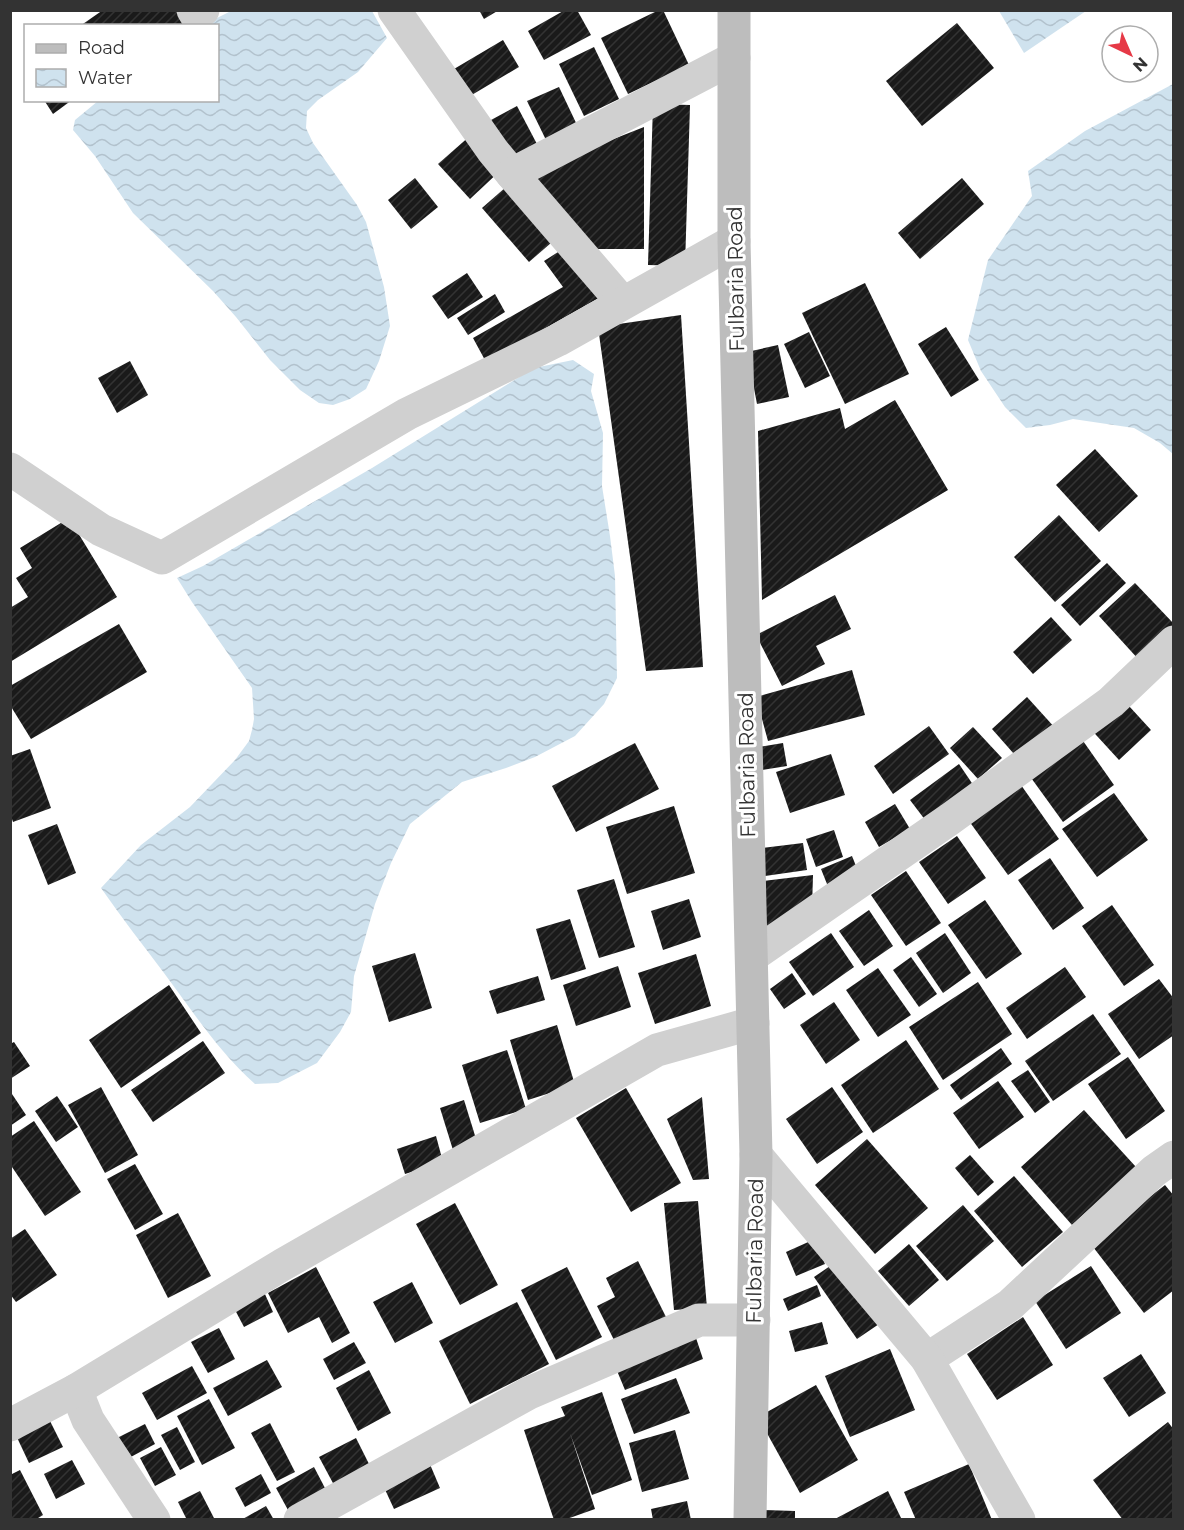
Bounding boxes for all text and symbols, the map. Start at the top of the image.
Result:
legend [24,24,219,102]
north arrow [1100,24,1160,84]
text: Road [78,37,125,59]
text: N [1129,53,1151,76]
text: Water [78,67,133,89]
street label: Fulbaria Road [722,206,749,352]
street label: Fulbaria Road [733,692,760,838]
street label: Fulbaria Road [741,1178,768,1324]

